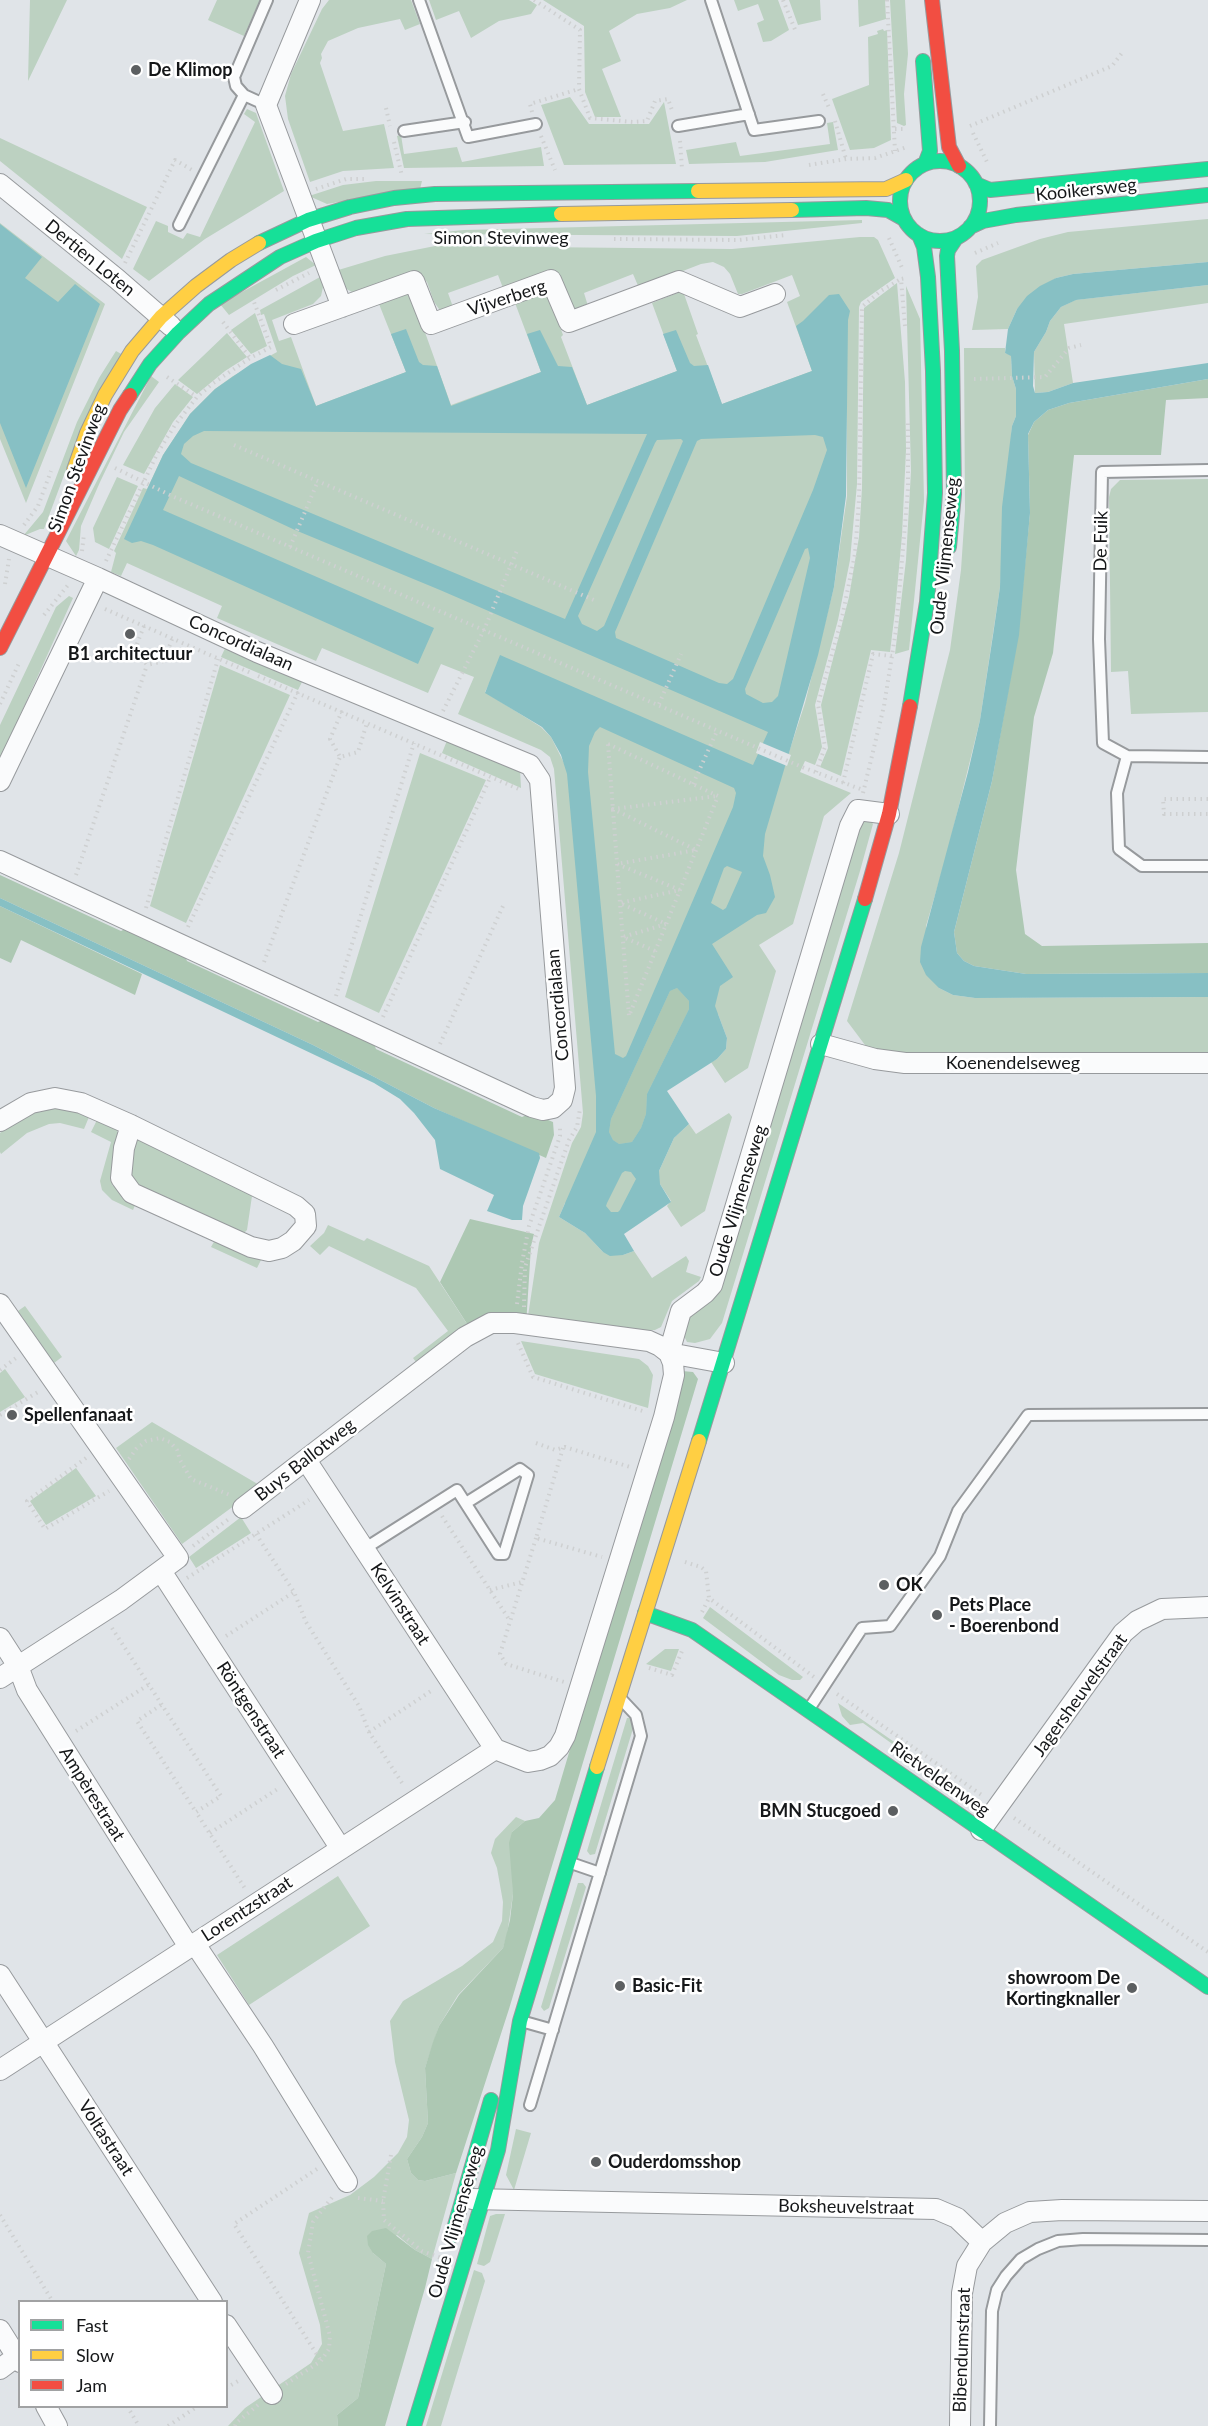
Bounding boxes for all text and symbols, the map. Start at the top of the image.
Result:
place label: De Klimop [148,59,233,81]
marker: De Klimop [129,63,143,77]
street label: Kooikersweg [1035,174,1137,206]
street label: Dertien Loten [41,215,139,301]
street label: Simon Stevinweg [433,227,569,249]
street label: Vijverberg [465,275,549,321]
street label: Simon Stevinweg [44,401,110,535]
street label: Oude Vlijmenseweg [926,476,964,636]
street label: De Fuik [1090,510,1112,572]
street label: Concordialaan [185,610,297,676]
marker: B1 architectuur [123,627,137,641]
place label: B1 architectuur [68,643,192,665]
street label: Concordialaan [542,948,574,1062]
street label: Koenendelseweg [946,1052,1080,1074]
street label: Oude Vlijmenseweg [705,1122,771,1280]
place label: Spellenfanaat [24,1404,133,1426]
marker: Spellenfanaat [5,1408,19,1422]
street label: Buys Ballotweg [251,1414,359,1506]
street label: Kelvinstraat [365,1559,435,1649]
place label: OK [896,1574,923,1596]
marker: OK [877,1578,891,1592]
place label: Pets Place - Boerenbond [949,1594,1059,1636]
marker: Pets Place - Boerenbond [930,1608,944,1622]
street label: Jagersheuvelstraat [1028,1629,1132,1761]
street label: Röntgenstraat [212,1658,290,1762]
street label: Rietveldenweg [886,1737,994,1821]
street label: Ampèrestraat [54,1743,130,1845]
place label: BMN Stucgoed [759,1800,881,1822]
marker: BMN Stucgoed [886,1804,900,1818]
street label: Lorentzstraat [198,1872,296,1946]
place label: showroom De Kortingknaller [1006,1967,1120,2010]
place label: Basic-Fit [632,1975,702,1997]
marker: Basic-Fit [613,1979,627,1993]
marker: showroom De Kortingknaller [1125,1981,1139,1995]
street label: Voltastraat [74,2096,138,2180]
street label: Oude Vlijmenseweg [424,2143,488,2301]
place label: Ouderdomsshop [608,2151,741,2173]
marker: Ouderdomsshop [589,2155,603,2169]
street label: Boksheuvelstraat [778,2195,914,2219]
street label: Bibendumstraat [949,2287,975,2413]
legend [18,2300,228,2408]
text: Fast [76,2314,108,2336]
text: Slow [76,2344,114,2366]
text: Jam [76,2374,107,2396]

